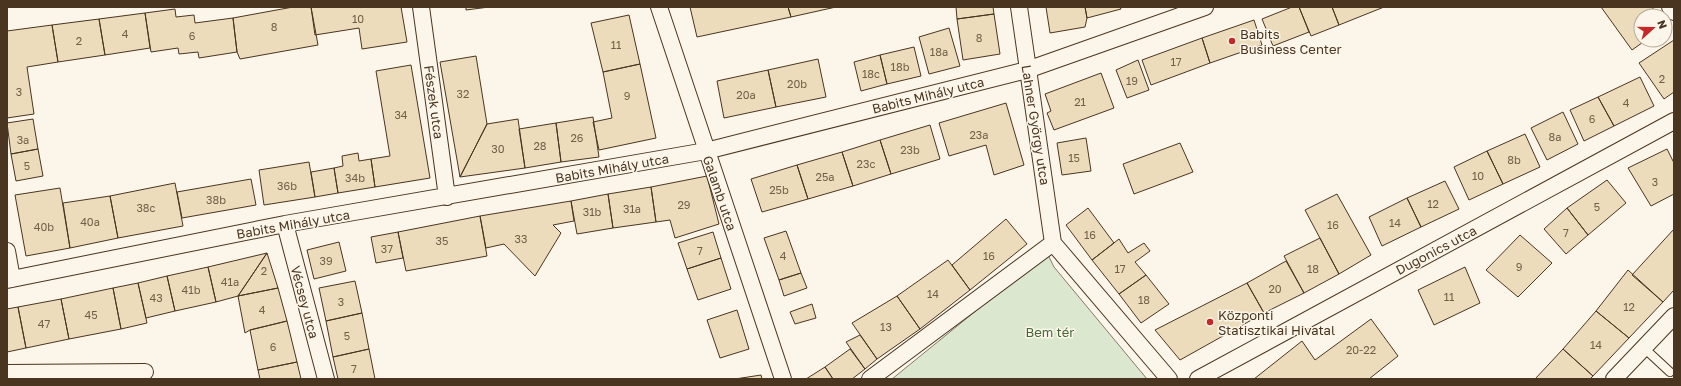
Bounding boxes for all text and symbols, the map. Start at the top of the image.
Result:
north arrow [1633,8,1673,48]
house number: 10 [352,12,364,25]
text: N [1655,18,1670,30]
house number: 8 [271,20,278,33]
place label: Babits Business Center [1240,26,1342,57]
house number: 4 [122,27,129,40]
house number: 6 [189,29,196,42]
house number: 8 [976,31,983,44]
house number: 2 [76,34,82,47]
marker: Babits Business Center [1227,36,1237,46]
house number: 11 [611,38,621,51]
house number: 18a [930,45,948,58]
house number: 17 [1170,55,1182,68]
house number: 18b [891,60,910,73]
street label: Fészek utca [421,64,447,140]
street label: Lahner György utca [1019,64,1053,186]
house number: 18c [862,67,880,80]
house number: 2 [1659,72,1665,85]
street label: Babits Mihály utca [870,73,986,117]
house number: 19 [1126,74,1138,87]
house number: 20b [787,77,807,90]
house number: 3 [16,85,22,98]
house number: 32 [457,87,469,100]
house number: 20a [736,88,756,101]
house number: 9 [624,89,630,102]
house number: 21 [1074,95,1086,108]
house number: 4 [1623,96,1630,109]
house number: 34 [394,108,408,121]
house number: 6 [1589,112,1596,125]
house number: 23a [969,128,989,141]
house number: 8a [1549,130,1561,143]
house number: 26 [570,131,584,144]
house number: 3a [17,133,29,146]
house number: 28 [533,139,547,152]
house number: 30 [491,142,505,155]
house number: 23b [900,143,920,156]
street label: Babits Mihály utca [554,150,670,186]
house number: 15 [1068,151,1080,164]
street label: Galamb utca [700,153,740,233]
house number: 8b [1507,153,1521,166]
house number: 23c [857,157,875,170]
house number: 5 [24,159,30,172]
house number: 10 [1472,169,1484,182]
house number: 25a [816,170,834,183]
house number: 34b [345,171,365,184]
house number: 3 [1652,175,1658,188]
house number: 36b [277,179,297,192]
house number: 25b [769,183,789,196]
house number: 38b [206,193,226,206]
house number: 12 [1427,197,1439,210]
house number: 29 [677,198,691,211]
house number: 5 [1594,200,1600,213]
house number: 38c [136,201,156,214]
house number: 31a [623,202,641,215]
house number: 31b [583,205,601,218]
street label: Babits Mihály utca [235,206,351,242]
house number: 40a [80,215,100,228]
house number: 14 [1389,216,1401,229]
house number: 16 [1327,218,1339,231]
house number: 40b [34,220,54,233]
street label: Dugonics utca [1393,222,1479,278]
house number: 7 [1563,226,1569,239]
house number: 16 [1084,228,1096,241]
house number: 33 [515,232,527,245]
house number: 35 [436,234,448,247]
house number: 37 [381,242,393,255]
house number: 7 [697,244,703,257]
house number: 4 [780,249,787,262]
house number: 16 [983,249,995,262]
house number: 39 [319,254,333,267]
house number: 9 [1516,260,1522,273]
house number: 17 [1114,262,1126,275]
house number: 18 [1307,262,1319,275]
house number: 2 [261,264,267,277]
street label: Vécsey utca [288,264,322,340]
house number: 41a [221,275,239,288]
house number: 20 [1268,282,1282,295]
house number: 41b [182,283,201,296]
house number: 14 [927,287,939,300]
house number: 11 [1444,290,1454,303]
house number: 43 [149,291,163,304]
house number: 18 [1138,293,1150,306]
house number: 3 [338,295,344,308]
house number: 12 [1623,300,1635,313]
house number: 4 [259,303,266,316]
place label: Központi Statisztikai Hivatal [1218,307,1335,338]
house number: 45 [84,308,98,321]
house number: 47 [38,317,50,330]
marker: Központi Statisztikai Hivatal [1205,317,1215,327]
house number: 13 [880,320,892,333]
park label: Bem tér [1026,324,1074,340]
house number: 5 [344,329,350,342]
house number: 14 [1590,338,1602,351]
house number: 6 [270,340,277,353]
house number: 20-22 [1346,343,1376,356]
house number: 7 [351,362,357,375]

